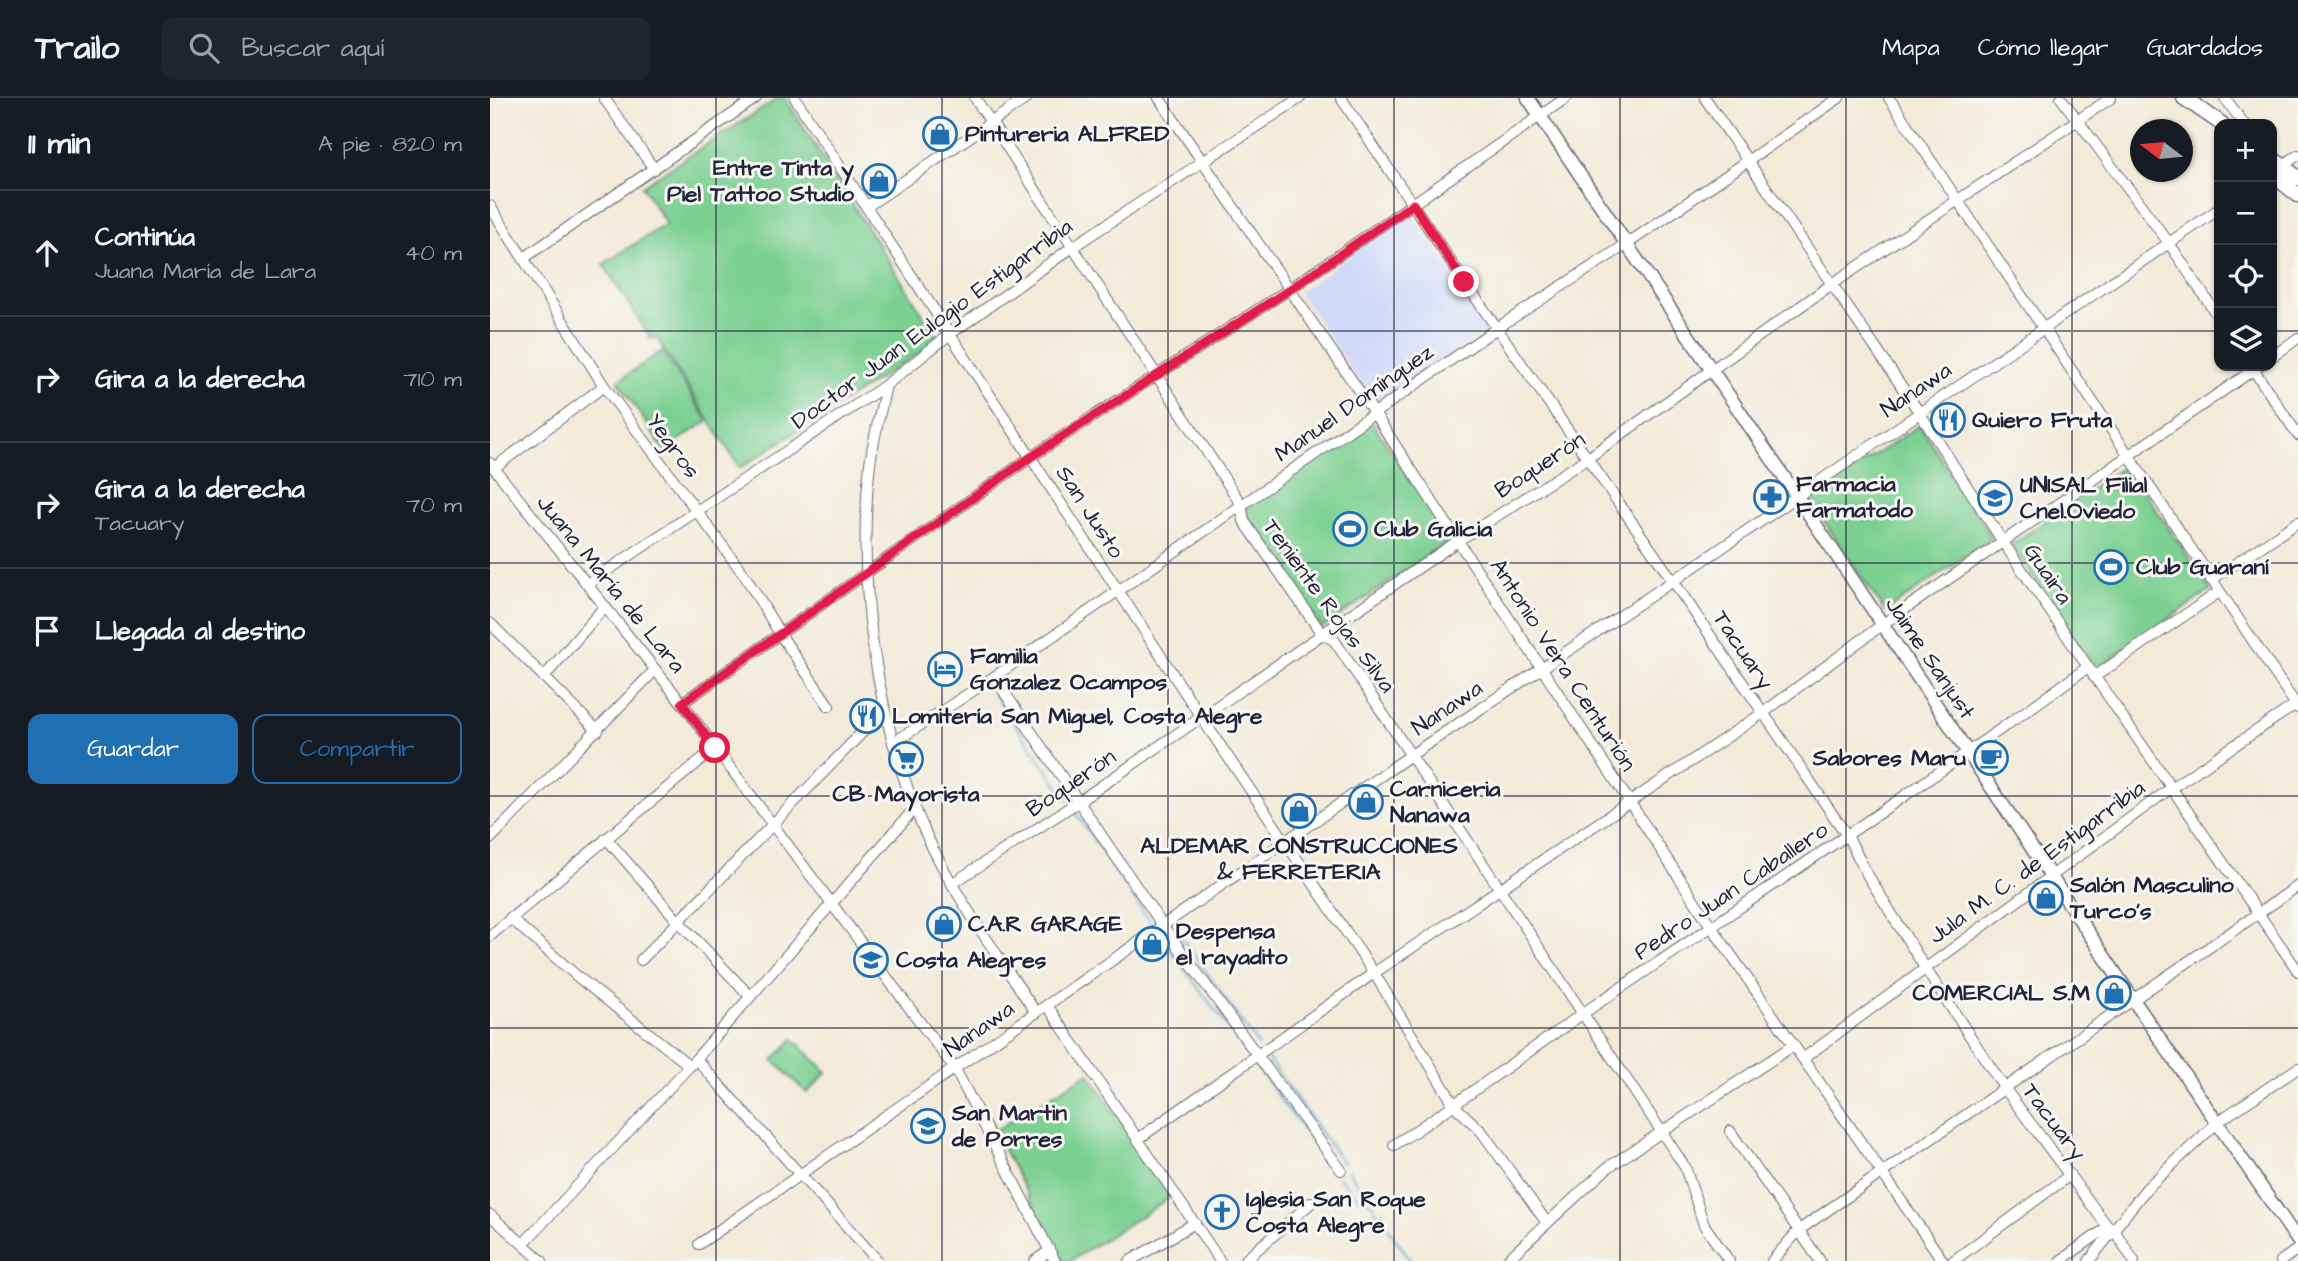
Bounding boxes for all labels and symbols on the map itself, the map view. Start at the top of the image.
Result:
shop icon: Pintureria ALFRED [921,115,959,153]
place label: Pintureria ALFRED [965,118,1169,150]
north arrow [2130,119,2193,182]
place label: Entre Tinta y Piel Tattoo Studio [667,152,854,210]
shop icon: Entre Tinta y Piel Tattoo Studio [860,162,898,200]
street label: Doctor Juan Eulogio Estigarribia [785,211,1080,438]
route end [1448,266,1479,297]
street label: Manuel Domínguez [1268,336,1441,471]
street label: Nanawa [1874,354,1958,426]
restaurant icon: Quiero Fruta [1929,401,1967,439]
place label: Quiero Fruta [1972,404,2112,436]
street label: Yegros [638,407,708,486]
street label: Boquerón [1488,424,1592,506]
street label: San Justo [1048,459,1132,565]
place label: Farmacia Farmatodo [1796,468,1913,526]
place label: UNISAL Filial Cnel.Oviedo [2020,469,2148,527]
pharmacy icon: Farmacia Farmatodo [1752,478,1790,516]
school or university icon: UNISAL Filial Cnel.Oviedo [1976,479,2014,517]
street label: Juana María de Lara [529,488,693,680]
sports icon: Club Galicia [1331,510,1369,548]
street label: Teniente Rojas Silva [1255,512,1403,700]
place label: Club Galicia [1374,513,1492,545]
street label: Guaira [2016,537,2080,611]
sports icon: Club Guaraní [2092,548,2130,586]
place label: Club Guaraní [2136,551,2269,583]
street label: Antonio Vera Centurión [1482,552,1644,778]
street label: Jaime Sanjust [1877,590,1983,726]
street label: Tacuary [1704,604,1781,697]
place label: Familia Gonzalez Ocampos [970,640,1167,698]
hotel icon: Familia Gonzalez Ocampos [926,650,964,688]
street label: Nanawa [1405,672,1489,744]
restaurant icon: Lomitería San Miguel, Costa Alegre [848,697,886,735]
place label: Lomitería San Miguel, Costa Alegre [892,700,1263,733]
route start [699,732,730,763]
cafe icon: Sabores Maru [1972,739,2010,777]
supermarket icon: CB Mayorista [887,740,925,778]
street label: Boquerón [1020,741,1122,825]
place label: Sabores Maru [1812,742,1966,774]
street label: Jula M. C. de Estigarribia [1922,772,2153,952]
place label: Carniceria Nanawa [1390,773,1501,831]
place label: CB Mayorista [833,778,980,812]
shop icon: Carniceria Nanawa [1347,783,1385,821]
shop icon: ALDEMAR CONSTRUCCIONES & FERRETERIA [1280,792,1318,830]
street label: Pedro Juan Caballero [1628,814,1834,968]
place label: ALDEMAR CONSTRUCCIONES & FERRETERIA [1140,830,1458,888]
place label: Salón Masculino Turco's [2069,869,2234,927]
shop icon: Salón Masculino Turco's [2027,879,2065,917]
shop icon: C.A.R GARAGE [925,905,963,943]
place label: C.A.R GARAGE [968,908,1123,940]
place label: Despensa el rayadito [1176,915,1288,975]
shop icon: Despensa el rayadito [1133,925,1171,963]
school or university icon: Costa Alegres [852,941,890,979]
place label: Costa Alegres [896,944,1047,977]
shop icon: COMERCIAL S.M [2095,974,2133,1012]
place label: COMERCIAL S.M [1913,977,2090,1009]
street label: Nanawa [937,993,1021,1065]
street label: Tacuary [2014,1077,2094,1168]
place label: San Martin de Porres [951,1097,1067,1155]
school or university icon: San Martin de Porres [909,1107,947,1145]
place label: Iglesia San Roque Costa Alegre [1246,1183,1426,1242]
church icon: Iglesia San Roque Costa Alegre [1203,1193,1241,1231]

